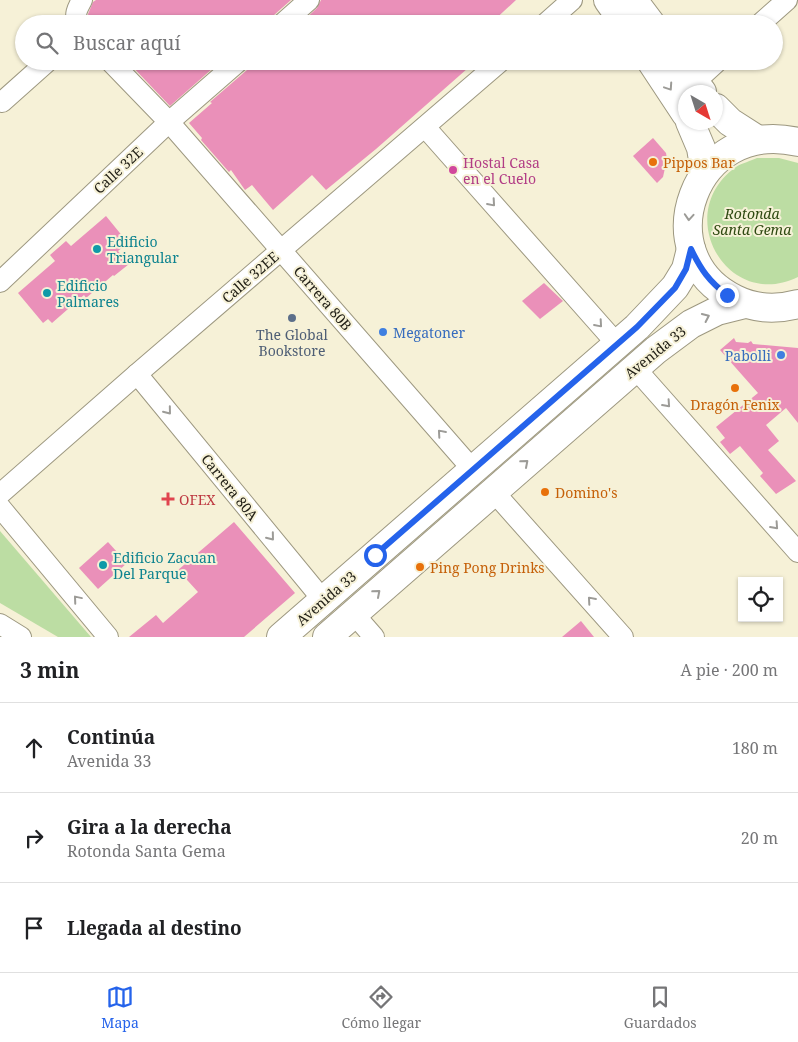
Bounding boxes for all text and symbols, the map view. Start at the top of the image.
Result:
search box [15,15,783,70]
icon: search [33,29,61,57]
text: Buscar aquí [73,30,181,56]
one-way arrow [662,82,672,91]
north arrow [678,85,723,130]
street label: Calle 32E [89,142,147,198]
place label: Hostal Casa en el Cuelo [463,153,540,188]
place label: Pippos Bar [663,153,735,172]
marker: Pippos Bar [647,156,659,168]
marker: Hostal Casa en el Cuelo [447,164,459,176]
one-way arrow [486,197,495,206]
park label: Rotonda Santa Gema [713,204,792,239]
one-way arrow [683,213,694,221]
place label: Edificio Triangular [107,232,179,267]
marker: Edificio Triangular [91,243,103,255]
street label: Calle 32EE [218,247,283,307]
street label: Carrera 80B [290,262,356,334]
place label: Edificio Palmares [57,276,119,311]
route end [716,284,739,307]
marker: Edificio Palmares [41,287,53,299]
marker: The Global Bookstore [286,312,298,324]
one-way arrow [701,312,710,323]
one-way arrow [593,319,602,328]
street label: Avenida 33 [620,321,690,383]
place label: Megatoner [393,323,466,342]
place label: The Global Bookstore [256,325,329,360]
marker: Megatoner [377,326,389,338]
place label: Pabolli [725,346,772,365]
marker: Pabolli [775,349,787,361]
marker: Dragón Fenix [729,382,741,394]
place label: Dragón Fenix [690,395,781,414]
one-way arrow [661,399,670,408]
one-way arrow [162,405,170,414]
one-way arrow [438,430,447,439]
street label: Carrera 80A [197,450,263,524]
one-way arrow [520,459,529,468]
place label: Domino's [555,483,617,502]
marker: Domino's [539,486,551,498]
place label: OFEX [179,490,216,509]
marker: OFEX [161,492,175,506]
one-way arrow [769,520,778,529]
one-way arrow [265,531,273,540]
route start [364,544,387,567]
place label: Edificio Zacuan Del Parque [113,548,216,583]
place label: Ping Pong Drinks [430,558,545,577]
marker: Edificio Zacuan Del Parque [97,559,109,571]
marker: Ping Pong Drinks [414,561,426,573]
street label: Avenida 33 [292,566,360,629]
map controls [738,577,783,622]
button: locate [738,577,783,622]
one-way arrow [371,589,380,598]
one-way arrow [73,596,82,605]
one-way arrow [587,597,596,606]
text: 3 min [20,656,79,684]
text: A pie · 200 m [681,659,778,681]
text: Continúa [67,724,155,750]
icon: ahead [20,734,48,762]
text: 180 m [732,737,778,759]
text: Avenida 33 [67,750,151,772]
text: Gira a la derecha [67,814,232,840]
icon: right [20,824,48,852]
text: 20 m [741,827,778,849]
text: Rotonda Santa Gema [67,840,226,862]
icon: arrive [20,914,48,942]
text: Llegada al destino [67,915,242,941]
tab: Mapa [101,983,139,1032]
tab: Cómo llegar [341,983,421,1032]
tab: Guardados [624,983,697,1032]

